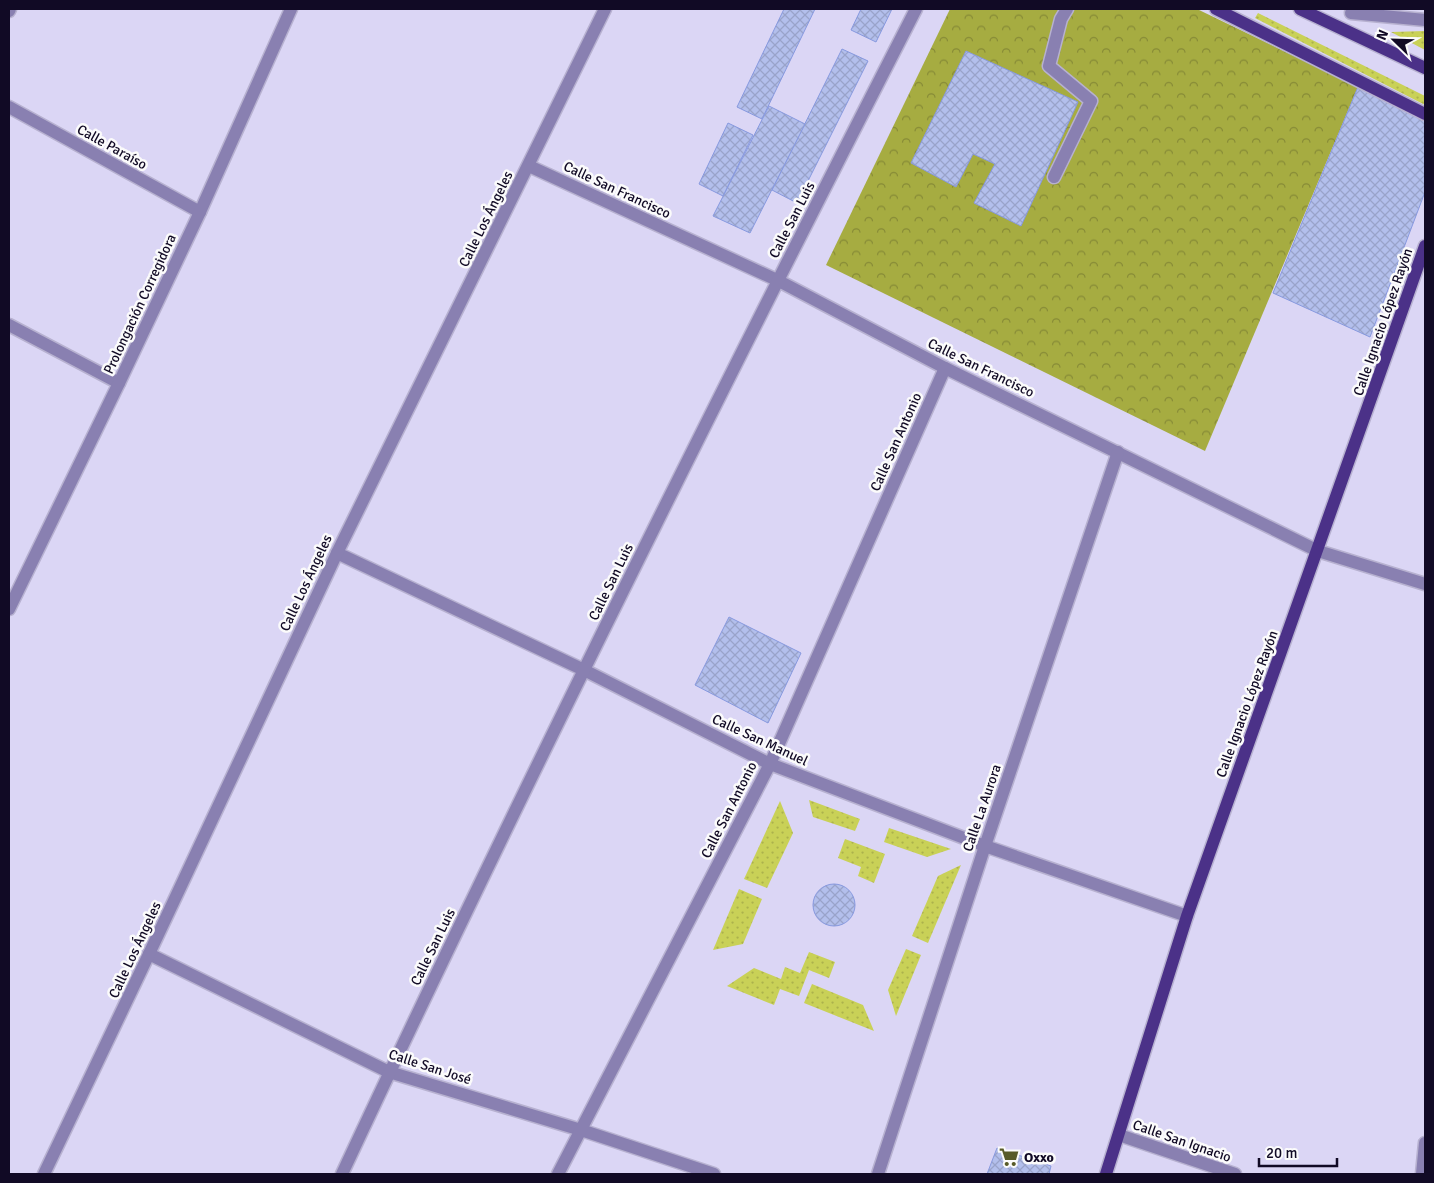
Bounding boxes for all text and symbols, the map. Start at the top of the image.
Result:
north arrow [1369,15,1419,65]
text: N [1373,27,1392,43]
street label: Calle Paraíso [74,121,150,173]
street label: Calle San Francisco [561,158,673,222]
street label: Calle Los Ángeles [455,168,517,270]
street label: Calle San Luis [765,179,819,261]
street label: Prolongación Corregidora [100,231,180,377]
street label: Calle Ignacio López Rayón [1350,246,1416,398]
street label: Calle San Francisco [925,335,1037,401]
street label: Calle San Antonio [867,390,925,494]
street label: Calle Los Ángeles [276,532,336,634]
street label: Calle San Luis [585,541,637,623]
street label: Calle Ignacio López Rayón [1212,628,1282,780]
street label: Calle San Manuel [709,710,811,770]
street label: Calle San Antonio [697,759,761,861]
street label: Calle La Aurora [959,762,1005,854]
street label: Calle Los Ángeles [105,899,165,1001]
street label: Calle San Luis [407,906,459,988]
street label: Calle San José [387,1046,473,1088]
street label: Calle San Ignacio [1131,1116,1233,1166]
scale bar [1259,1136,1336,1168]
text: 20 m [1266,1144,1297,1162]
supermarket icon: Oxxo [998,1146,1020,1168]
place label: Oxxo [1024,1149,1054,1166]

